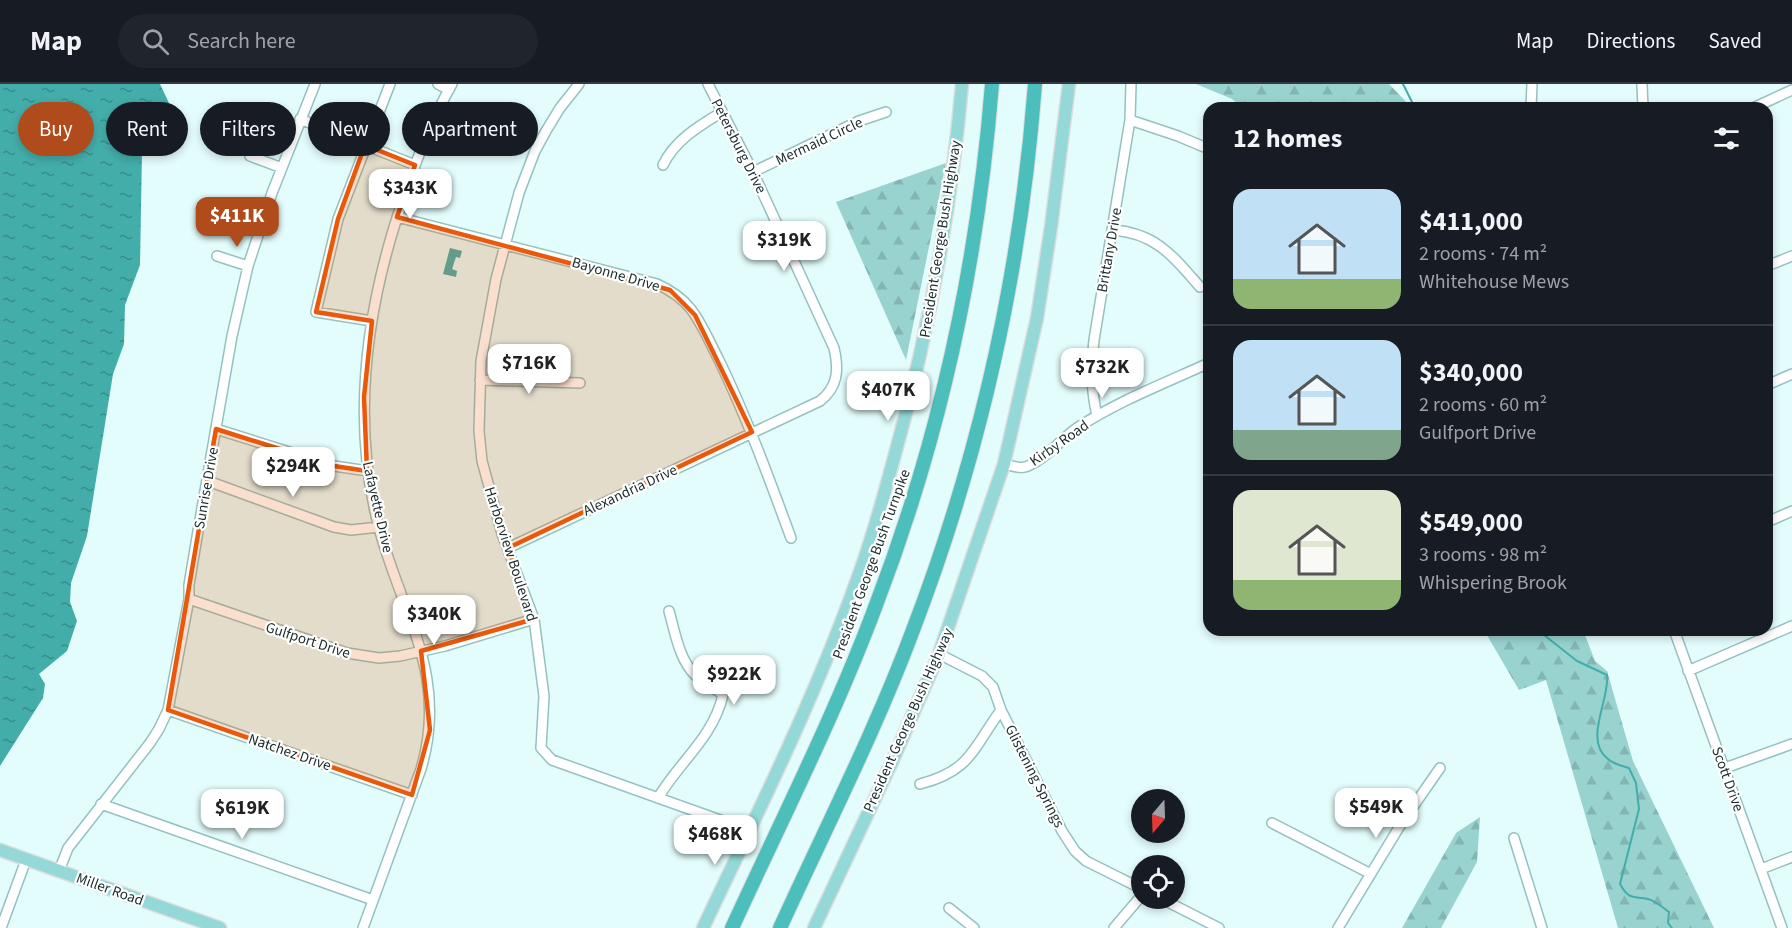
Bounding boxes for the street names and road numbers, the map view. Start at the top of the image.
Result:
street label: Petersburg Drive [706,95,771,197]
street label: Mermaid Circle [772,112,866,171]
street label: President George Bush Highway [915,139,966,339]
street label: Brittany Drive [1092,206,1127,294]
street label: Bayonne Drive [569,252,662,297]
street label: Kirby Road [1025,415,1093,472]
street label: Sunrise Drive [189,446,224,531]
street label: Lafayette Drive [357,459,398,555]
street label: Alexandria Drive [580,459,681,522]
street label: President George Bush Turnpike [827,466,916,662]
street label: Harborview Boulevard [479,484,542,624]
street label: Gulfport Drive [263,617,353,664]
street label: President George Bush Highway [858,625,959,816]
street label: Glistening Springs [1000,721,1070,831]
street label: Natchez Drive [246,729,334,776]
street label: Scott Drive [1706,744,1749,815]
street label: Miller Road [73,868,146,911]

